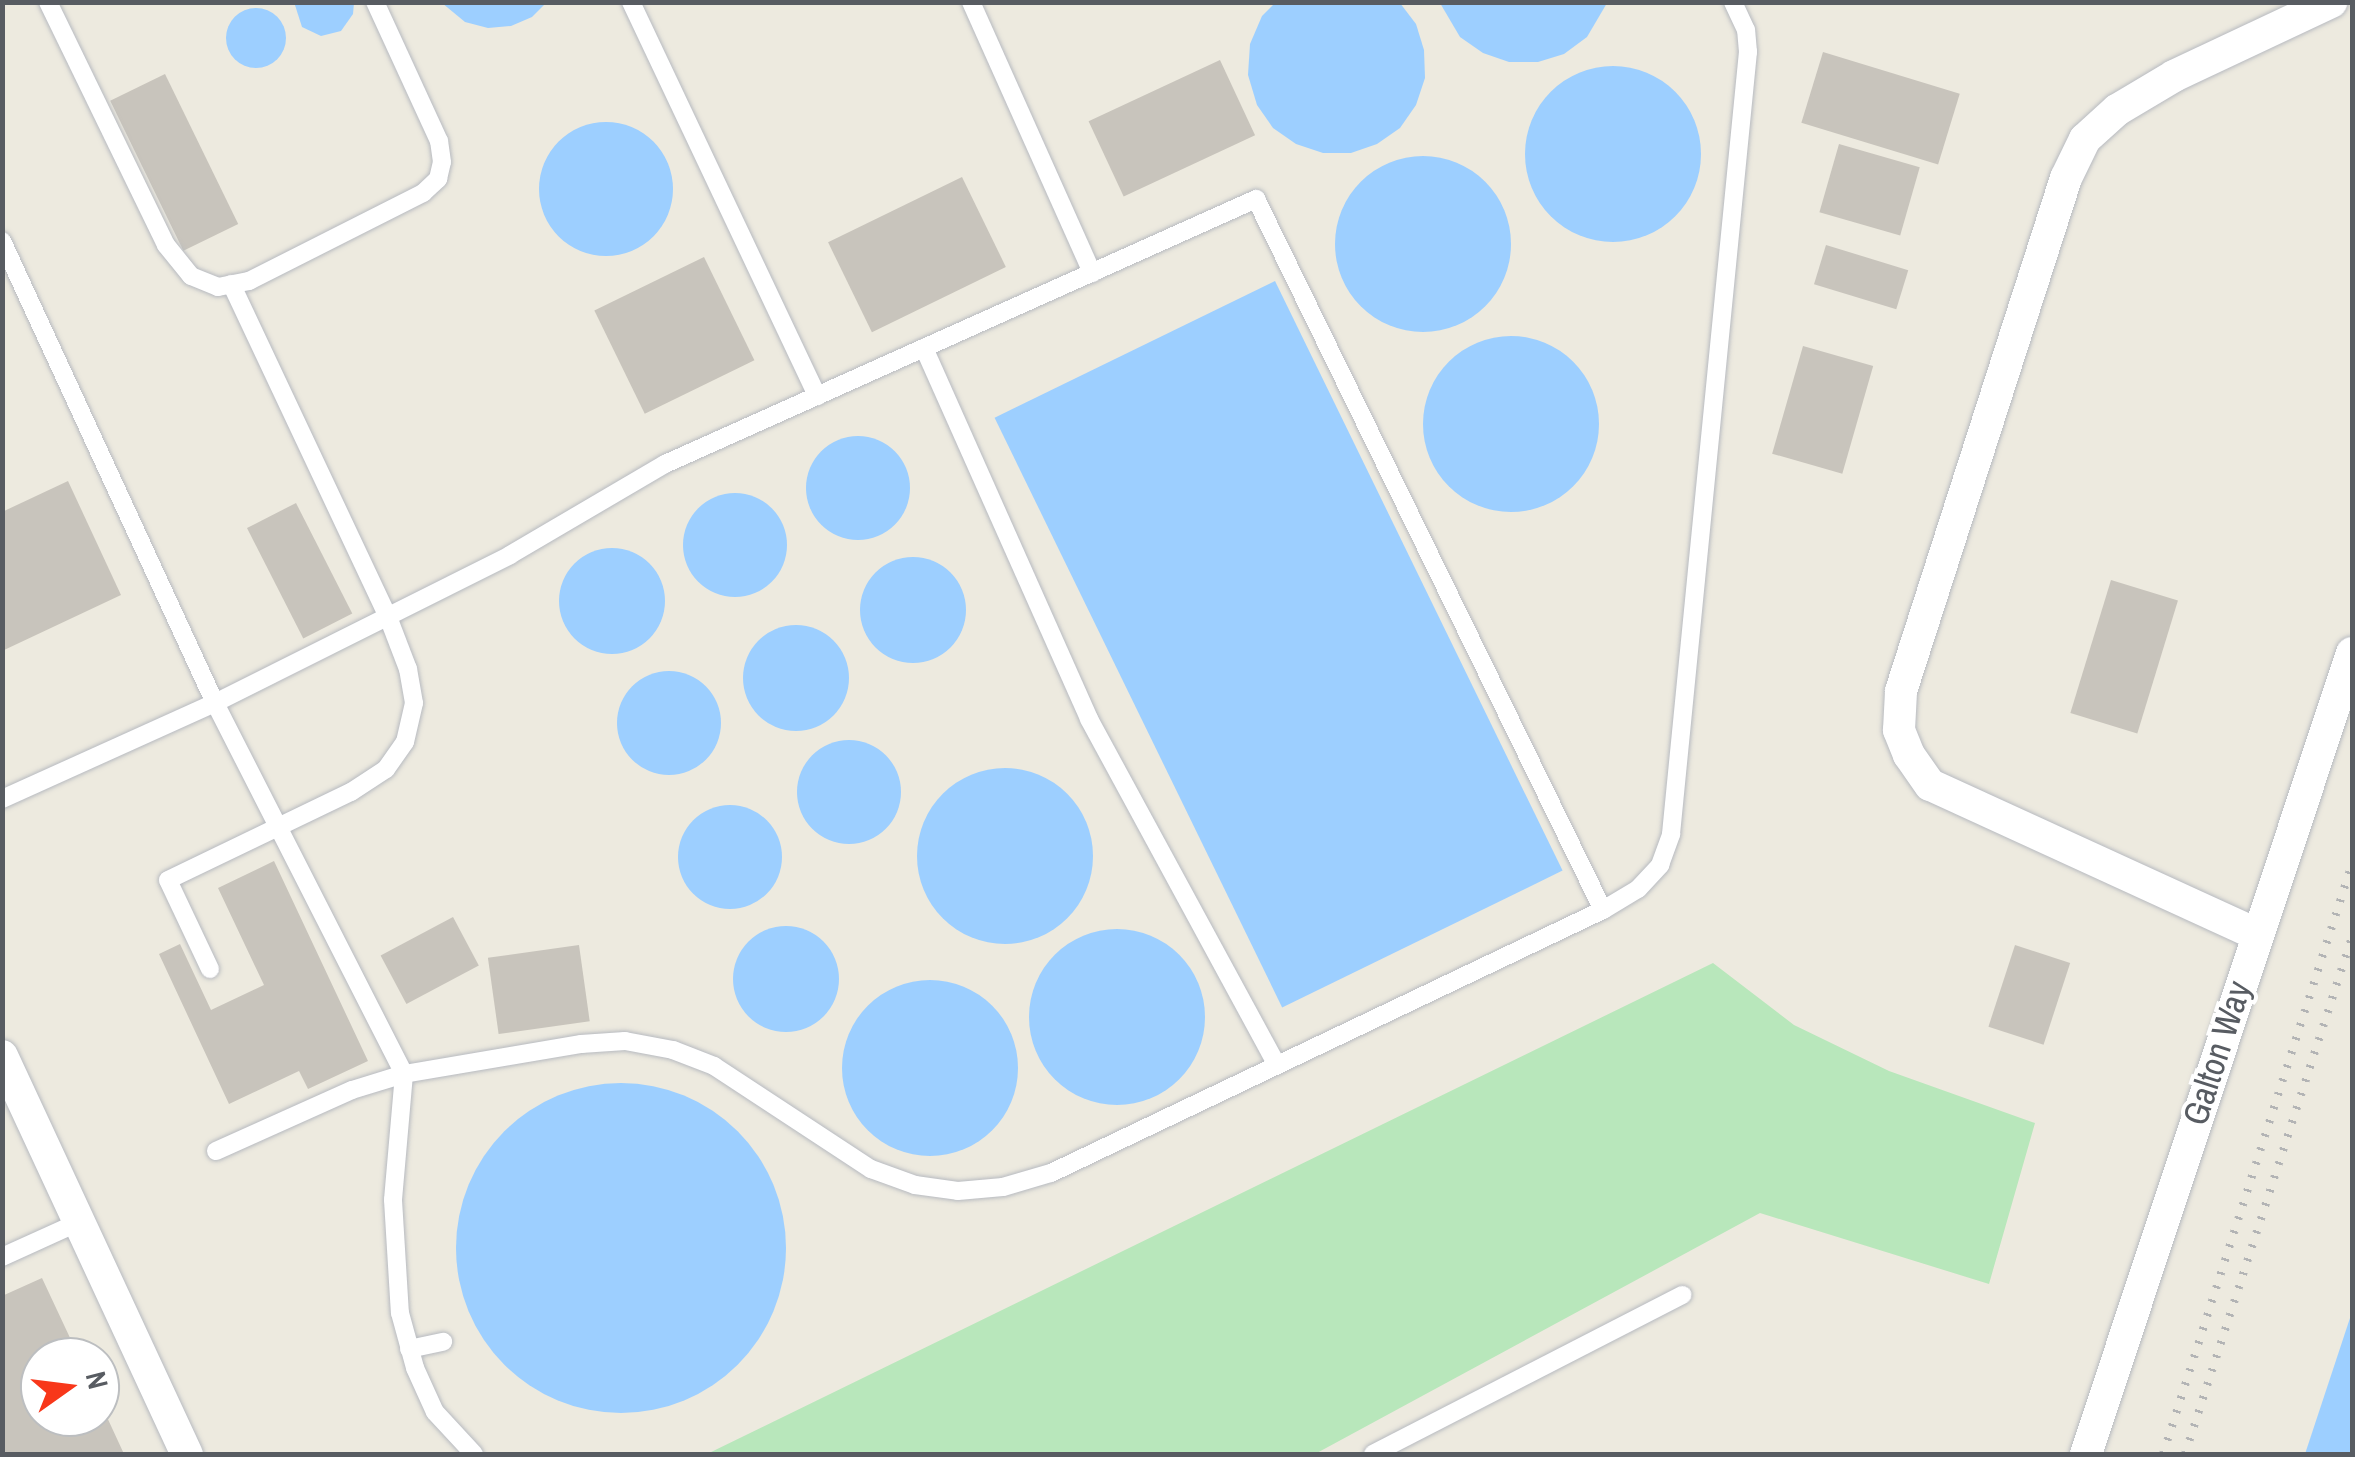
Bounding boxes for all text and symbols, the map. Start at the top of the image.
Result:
street label: Galton Way [2174,976,2260,1130]
north arrow [20,1337,120,1437]
text: N [77,1368,118,1393]

